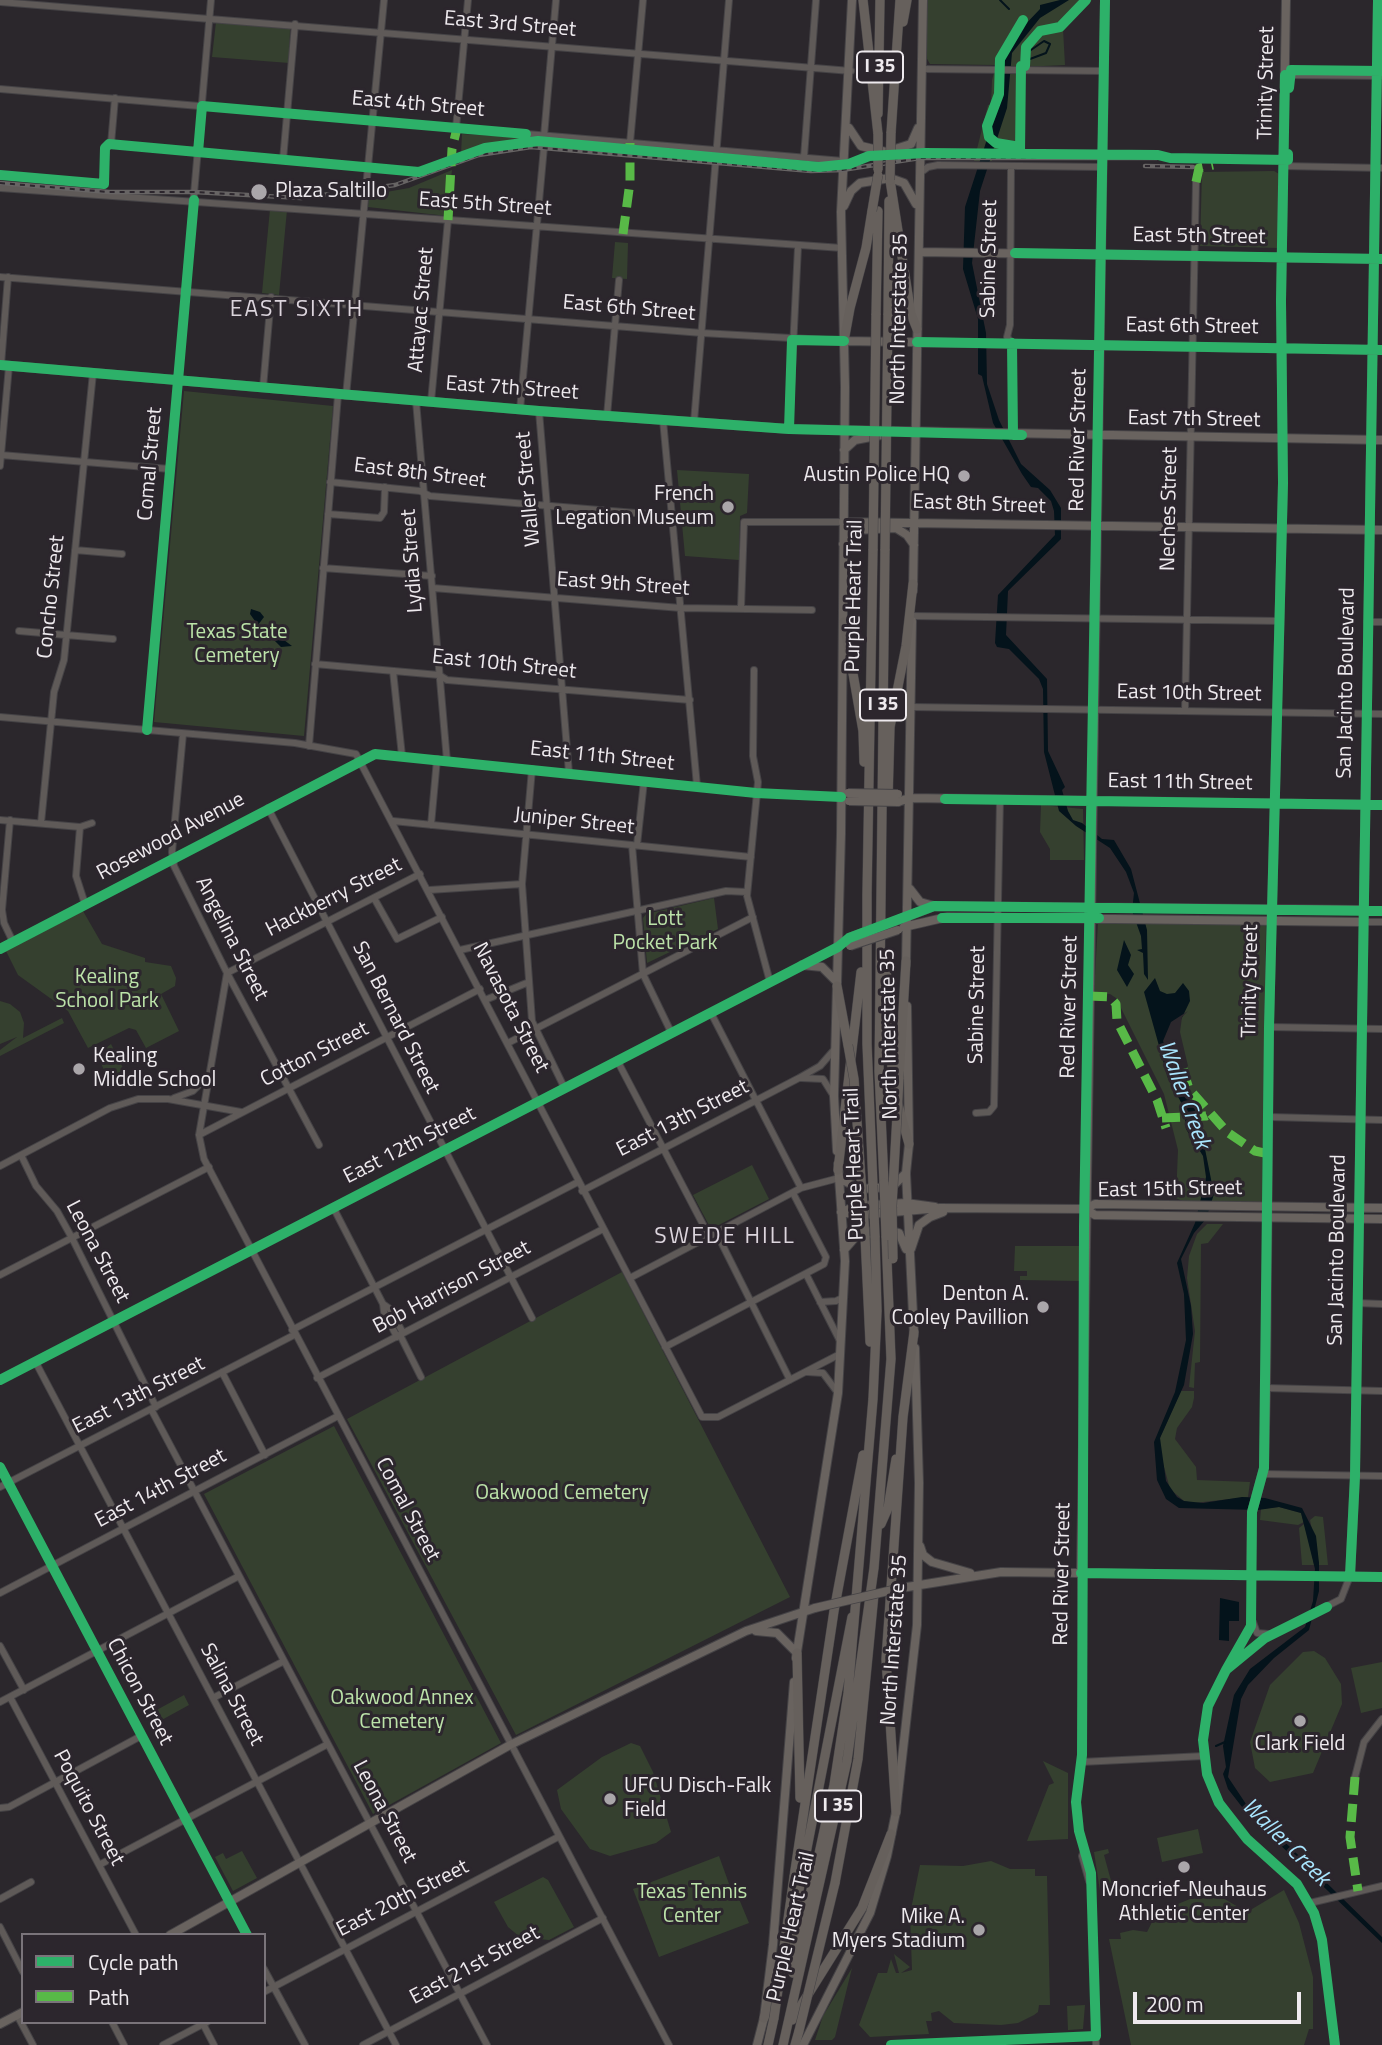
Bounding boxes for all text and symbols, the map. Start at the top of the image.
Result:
street label: East 3rd Street [443,7,577,43]
street label: Trinity Street [1253,26,1281,140]
road number: I 35 [857,52,903,82]
street label: East 4th Street [351,87,485,123]
place label: Plaza Saltillo [275,179,387,205]
marker: Plaza Saltillo [249,182,269,202]
street label: East 5th Street [418,188,552,222]
street label: Sabine Street [976,200,1004,318]
street label: East 5th Street [1132,223,1266,251]
street label: North Interstate 35 [886,233,914,405]
street label: Attayac Street [404,246,440,374]
street label: East 6th Street [562,291,696,327]
district label: EAST SIXTH [231,296,363,324]
street label: East 6th Street [1125,313,1259,341]
street label: Red River Street [1065,368,1093,512]
street label: East 7th Street [445,372,579,406]
street label: Comal Street [133,406,169,522]
street label: East 7th Street [1127,406,1261,434]
street label: Waller Street [511,431,547,547]
street label: Neches Street [1156,447,1184,571]
street label: East 8th Street [352,453,488,495]
place label: Austin Police HQ [804,463,950,489]
marker: Austin Police HQ [956,468,972,484]
place label: French Legation Museum [555,482,714,532]
street label: East 8th Street [912,490,1046,520]
marker: French Legation Museum [720,499,736,515]
street label: Lydia Street [397,508,429,614]
street label: Purple Heart Trail [841,519,869,673]
street label: Concho Street [33,534,71,660]
street label: East 9th Street [556,568,690,602]
street label: San Jacinto Boulevard [1333,587,1361,779]
park label: Texas State Cemetery [186,620,288,670]
street label: East 10th Street [431,645,577,685]
street label: East 10th Street [1116,680,1262,708]
road number: I 35 [860,690,906,720]
street label: East 11th Street [529,737,675,777]
street label: East 11th Street [1107,769,1253,797]
street label: Rosewood Avenue [93,787,249,887]
street label: Juniper Street [513,803,635,841]
street label: Hackberry Street [262,853,406,943]
street label: Angelina Street [189,873,273,1005]
park label: Lott Pocket Park [612,907,718,957]
street label: Trinity Street [1237,924,1265,1038]
street label: Red River Street [1056,935,1084,1079]
street label: San Bernard Street [346,938,444,1098]
street label: Navasota Street [466,939,554,1077]
street label: Sabine Street [964,946,992,1064]
street label: North Interstate 35 [876,948,904,1120]
park label: Kealing School Park [55,965,159,1015]
street label: Cotton Street [257,1017,373,1093]
water label: Waller Creek [1151,1037,1215,1153]
place label: Kealing Middle School [93,1044,216,1094]
marker: Kealing Middle School [71,1061,87,1077]
street label: East 13th Street [613,1075,753,1163]
street label: Purple Heart Trail [840,1087,870,1241]
street label: East 12th Street [340,1102,480,1190]
street label: San Jacinto Boulevard [1324,1154,1352,1346]
street label: East 15th Street [1097,1176,1243,1204]
street label: Leona Street [60,1197,134,1307]
district label: SWEDE HILL [656,1223,794,1251]
street label: Bob Harrison Street [369,1236,535,1340]
place label: Denton A. Cooley Pavillion [891,1282,1029,1332]
marker: Denton A. Cooley Pavillion [1035,1299,1051,1315]
street label: East 13th Street [69,1352,209,1440]
street label: East 14th Street [91,1444,231,1534]
street label: Comal Street [369,1454,445,1566]
park label: Oakwood Cemetery [475,1481,649,1507]
street label: Red River Street [1049,1502,1077,1646]
street label: North Interstate 35 [876,1554,914,1726]
street label: Chicon Street [100,1634,178,1750]
street label: Salina Street [194,1640,268,1750]
park label: Oakwood Annex Cemetery [330,1686,474,1736]
marker: Clark Field [1292,1713,1308,1729]
place label: Clark Field [1255,1732,1345,1758]
street label: Poquito Street [47,1746,129,1870]
street label: Leona Street [347,1757,421,1867]
place label: UFCU Disch-Falk Field [624,1774,771,1824]
road number: I 35 [815,1790,861,1822]
marker: UFCU Disch-Falk Field [602,1791,618,1807]
water label: Waller Creek [1235,1793,1335,1893]
street label: Purple Heart Trail [763,1850,821,2004]
street label: East 20th Street [333,1855,473,1943]
marker: Moncrief-Neuhaus Athletic Center [1176,1859,1192,1875]
place label: Moncrief-Neuhaus Athletic Center [1101,1878,1267,1928]
park label: Texas Tennis Center [637,1880,747,1930]
place label: Mike A. Myers Stadium [832,1905,965,1955]
street label: East 21st Street [406,1921,544,2011]
marker: Mike A. Myers Stadium [971,1922,987,1938]
legend [21,1933,266,2024]
text: Cycle path [88,1946,179,1978]
scale bar [1137,1979,1305,2023]
text: Path [88,1981,130,2013]
text: 200 m [1146,1988,1203,2020]

